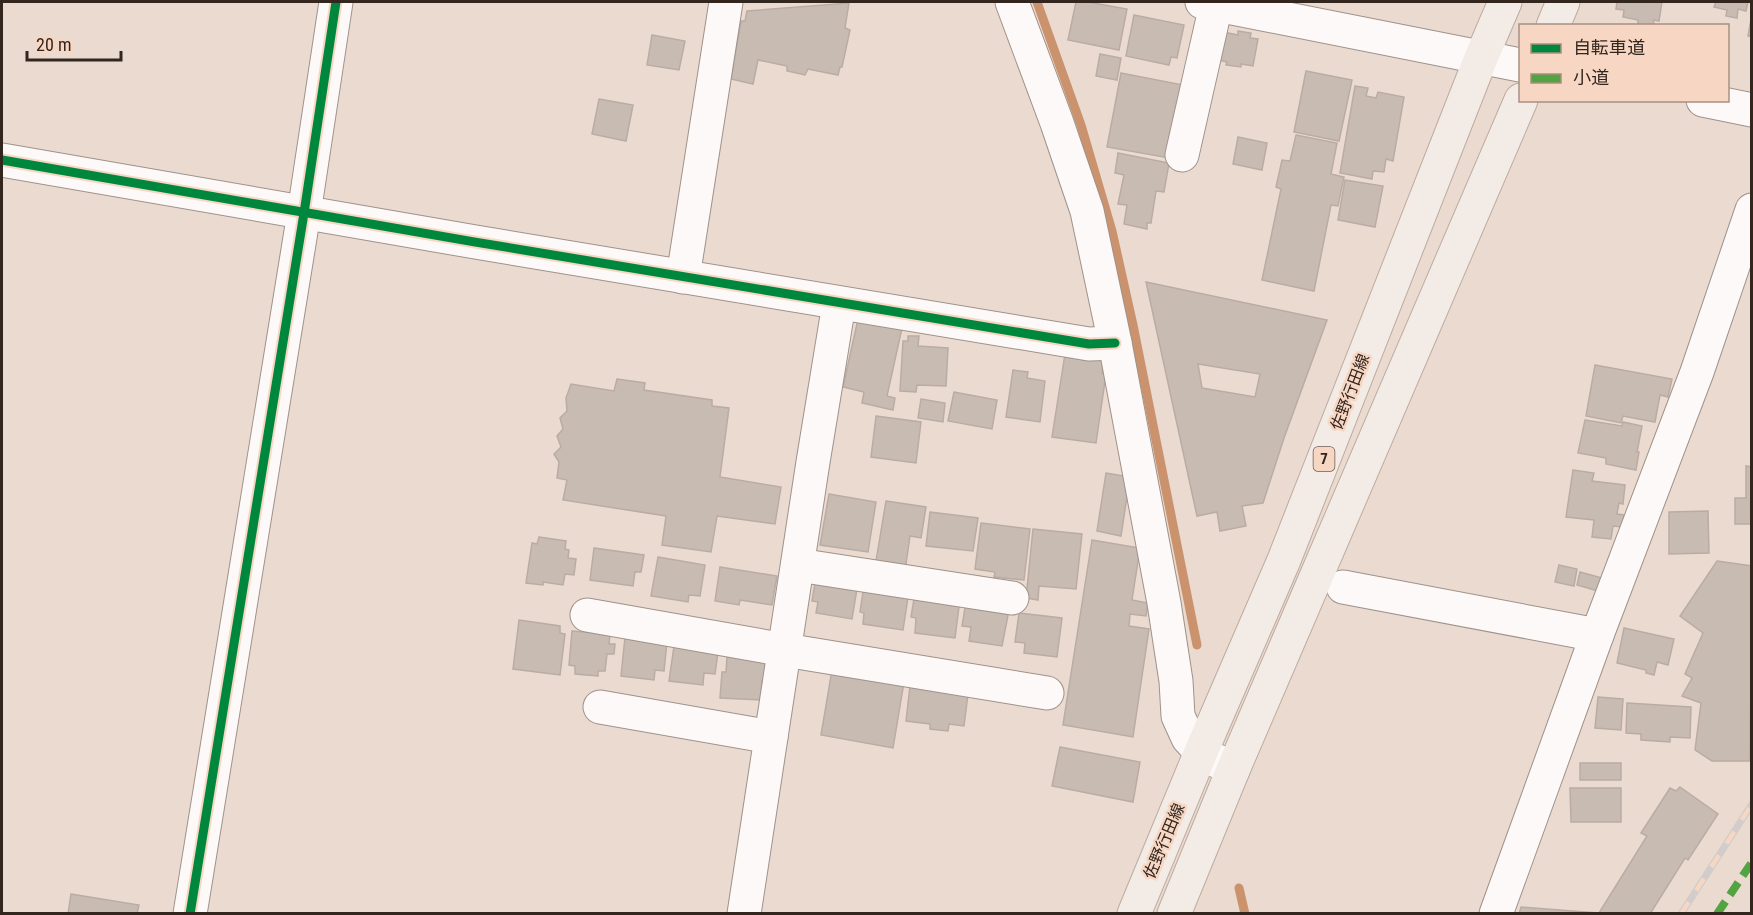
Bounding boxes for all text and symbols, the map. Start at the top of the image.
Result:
scale bar [27,24,122,62]
legend [1519,24,1729,102]
text: 20 m [36,34,71,55]
text: 自転車道 [1573,37,1645,58]
text: 小道 [1573,67,1609,88]
street label: 佐野行田線 [1327,351,1373,433]
road number: 7 [1314,447,1334,471]
street label: 佐野行田線 [1140,800,1188,882]

